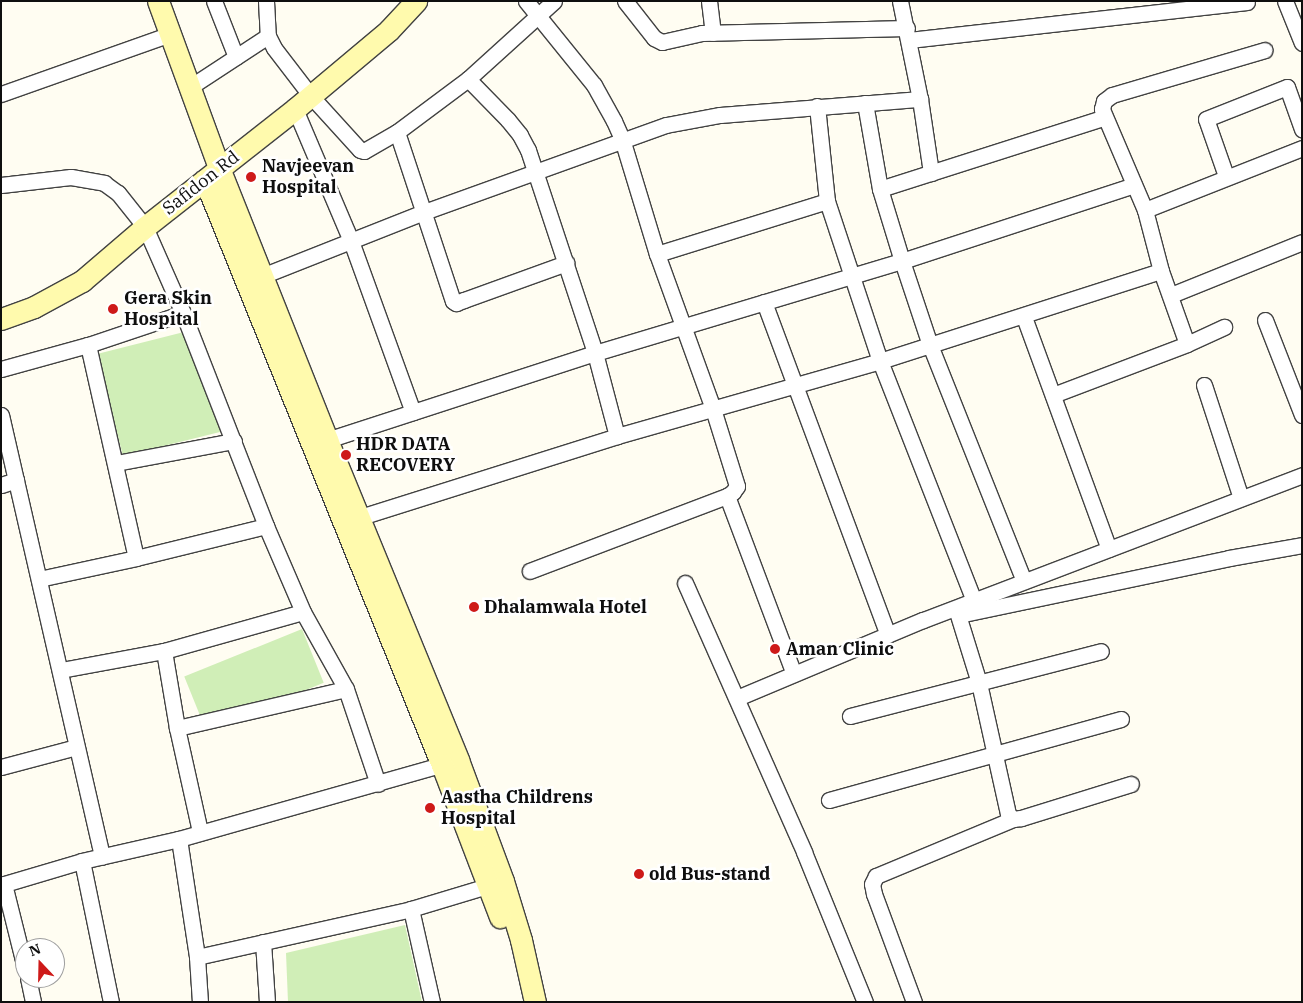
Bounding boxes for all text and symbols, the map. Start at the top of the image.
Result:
street label: Safidon Rd [158,146,244,220]
place label: Navjeevan Hospital [262,156,354,198]
marker: Navjeevan Hospital [244,170,258,184]
place label: Gera Skin Hospital [124,288,212,330]
marker: Gera Skin Hospital [106,302,120,316]
place label: HDR DATA RECOVERY [356,434,455,476]
marker: HDR DATA RECOVERY [340,449,352,461]
place label: Dhalamwala Hotel [484,596,647,618]
marker: Dhalamwala Hotel [468,601,480,613]
place label: Aman Clinic [786,638,894,660]
marker: Aman Clinic [768,642,782,656]
place label: Aastha Childrens Hospital [441,787,593,830]
marker: Aastha Childrens Hospital [423,801,437,815]
place label: old Bus-stand [649,863,770,885]
marker: old Bus-stand [633,868,645,880]
north arrow [15,938,65,988]
text: N [27,940,43,960]

